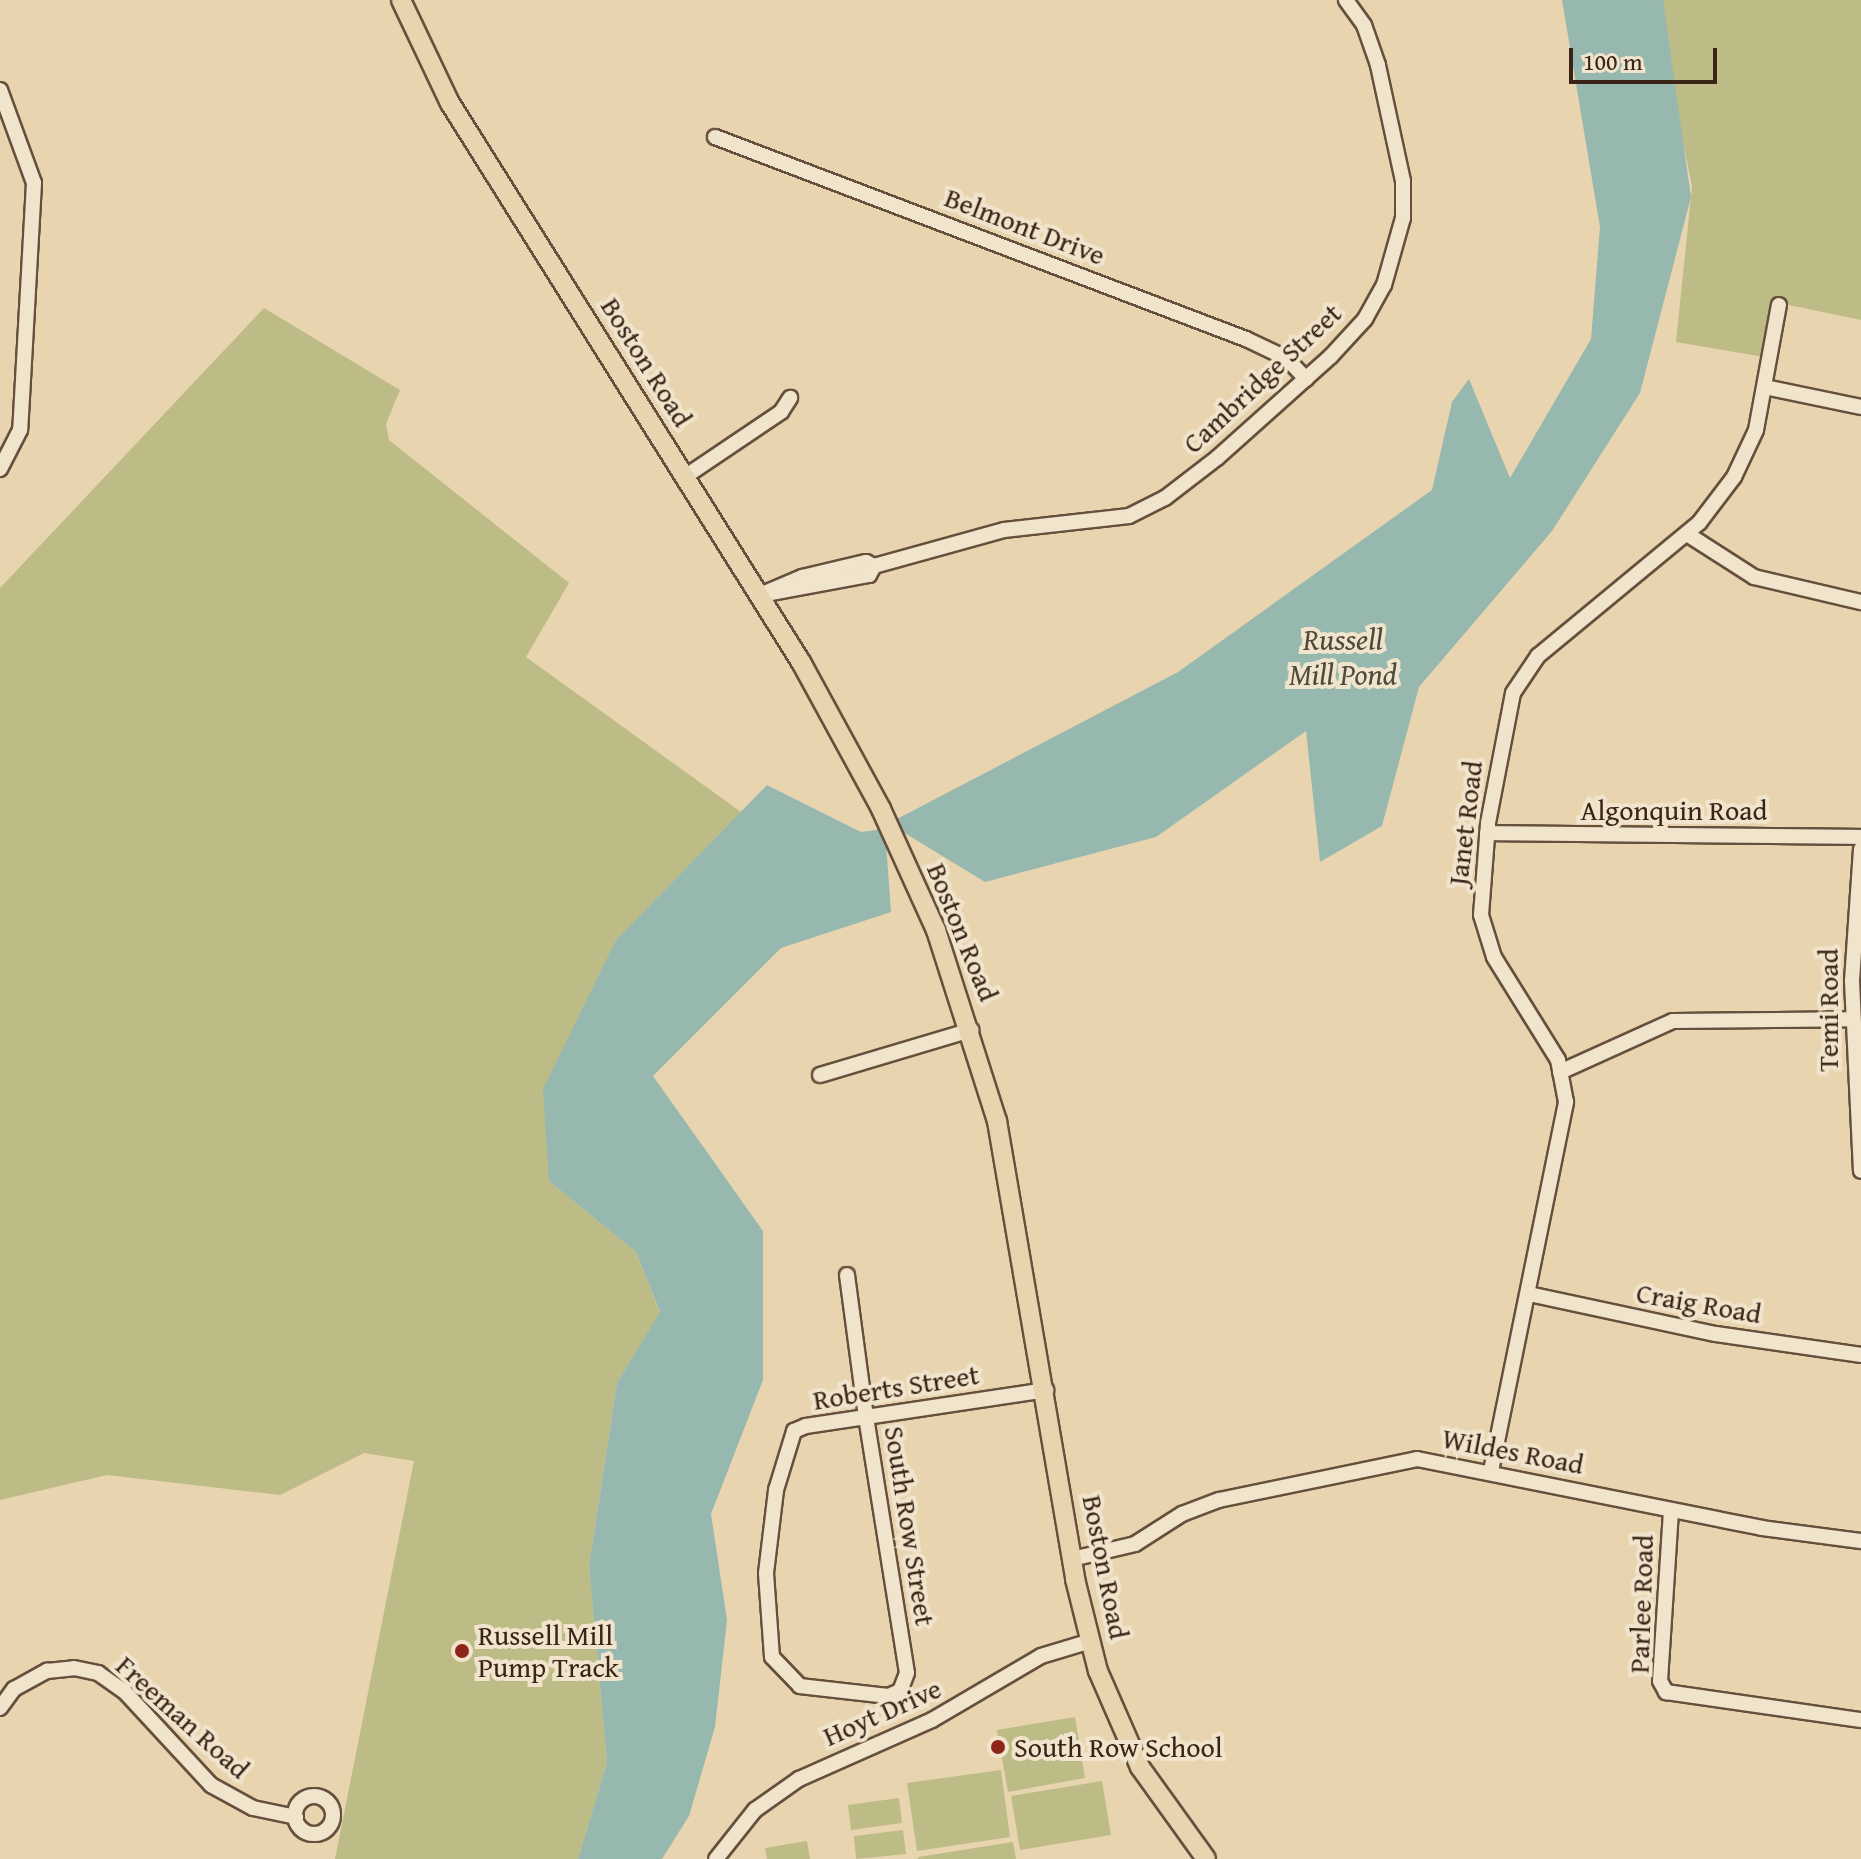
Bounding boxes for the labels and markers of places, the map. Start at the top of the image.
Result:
place label: Russell Mill Pump Track [478,1618,619,1684]
marker: Russell Mill Pump Track [453,1642,471,1660]
place label: South Row School [1014,1730,1223,1764]
marker: South Row School [989,1738,1007,1756]

